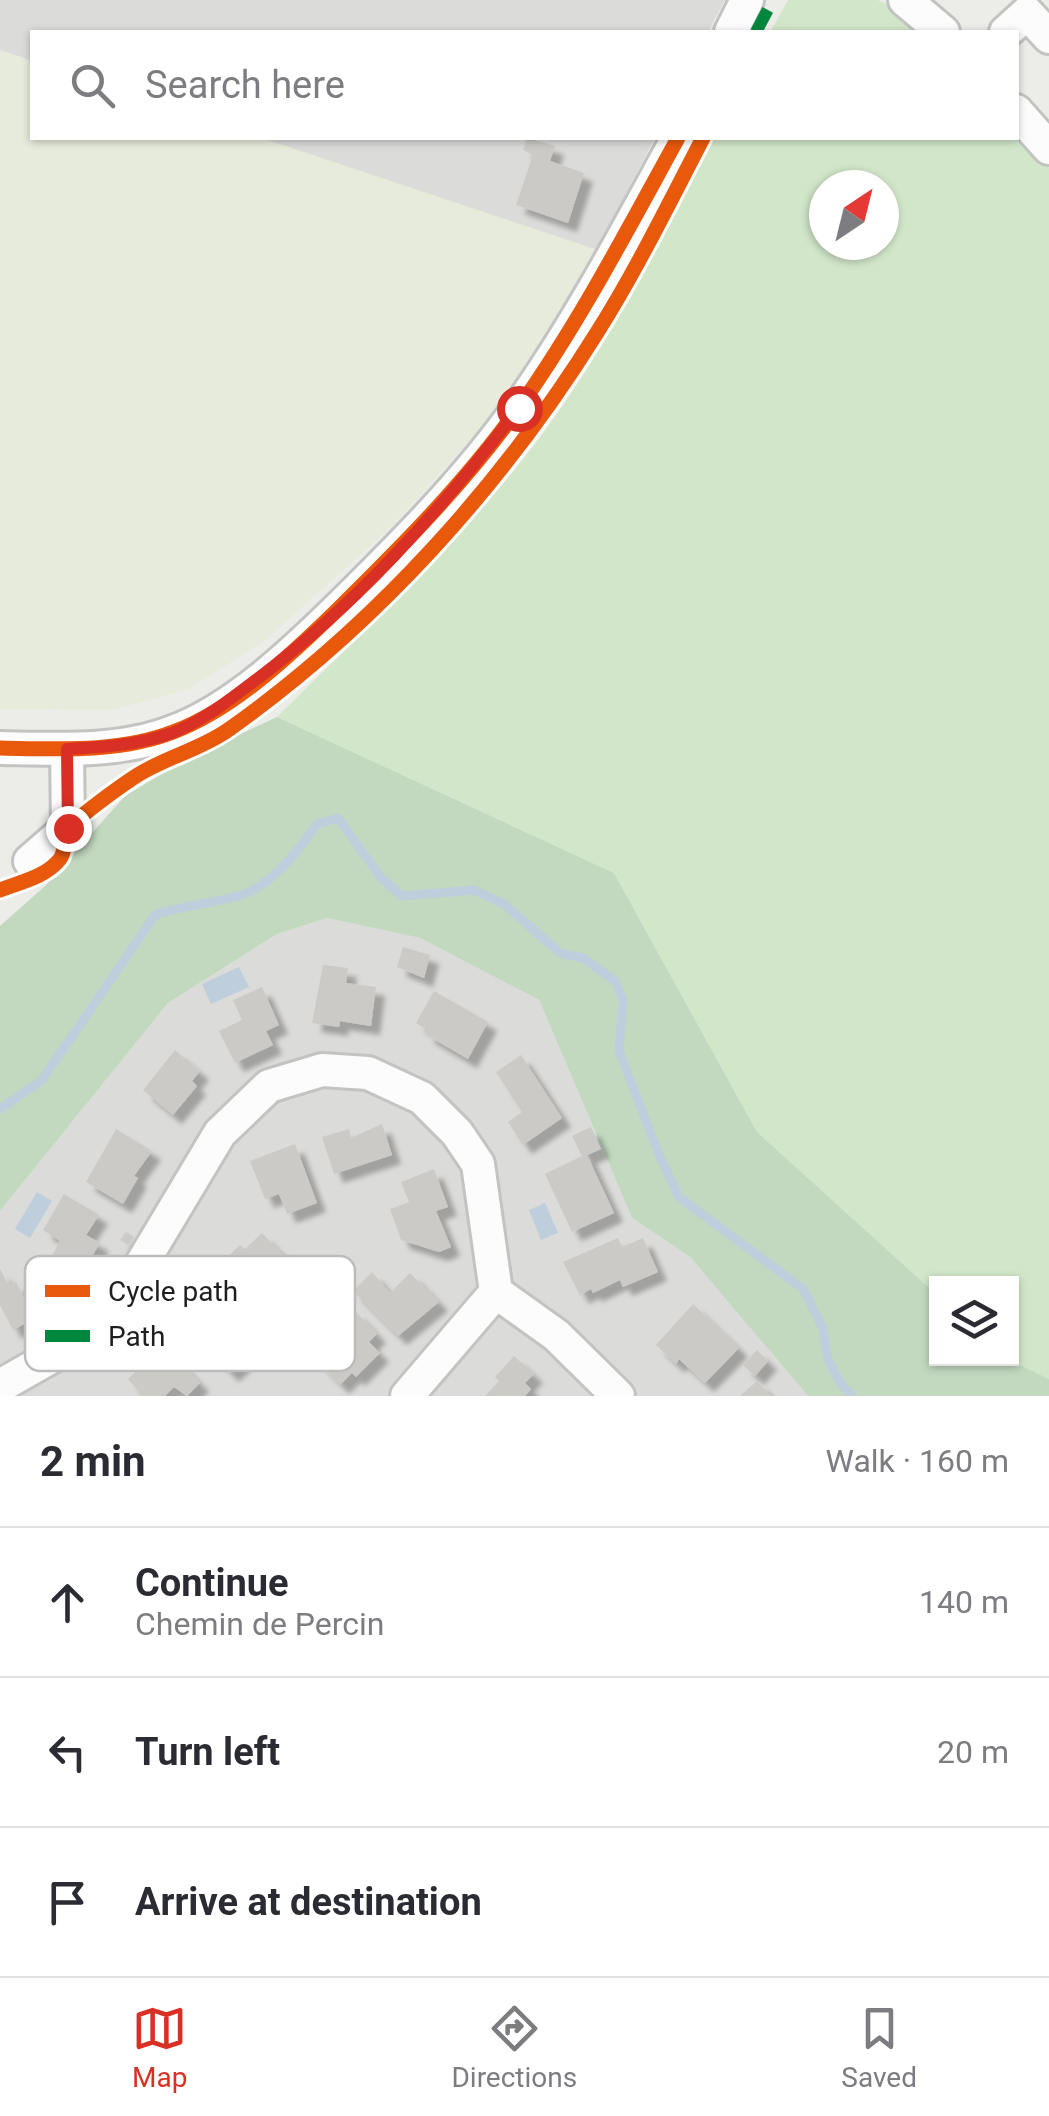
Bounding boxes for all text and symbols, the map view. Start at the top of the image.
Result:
search box [30,30,1019,140]
icon: search [65,58,120,113]
text: Search here [145,63,345,107]
north arrow [809,170,899,260]
route start [497,386,543,432]
route end [46,806,92,852]
legend [25,1256,355,1371]
text: Cycle path [108,1275,238,1308]
map controls [929,1276,1019,1366]
button: layers [929,1276,1019,1366]
text: Path [108,1320,165,1353]
text: 2 min [40,1437,146,1486]
text: Walk · 160 m [826,1442,1009,1480]
text: Continue [135,1561,289,1605]
icon: ahead [40,1575,95,1630]
text: 140 m [919,1583,1009,1621]
text: Chemin de Percin [135,1605,385,1643]
icon: left [40,1725,95,1780]
text: Turn left [135,1730,280,1774]
text: 20 m [937,1733,1009,1771]
icon: arrive [40,1875,95,1930]
text: Arrive at destination [135,1880,482,1924]
tab: Map [132,2001,187,2094]
tab: Directions [451,2001,577,2094]
tab: Saved [841,2001,917,2094]

